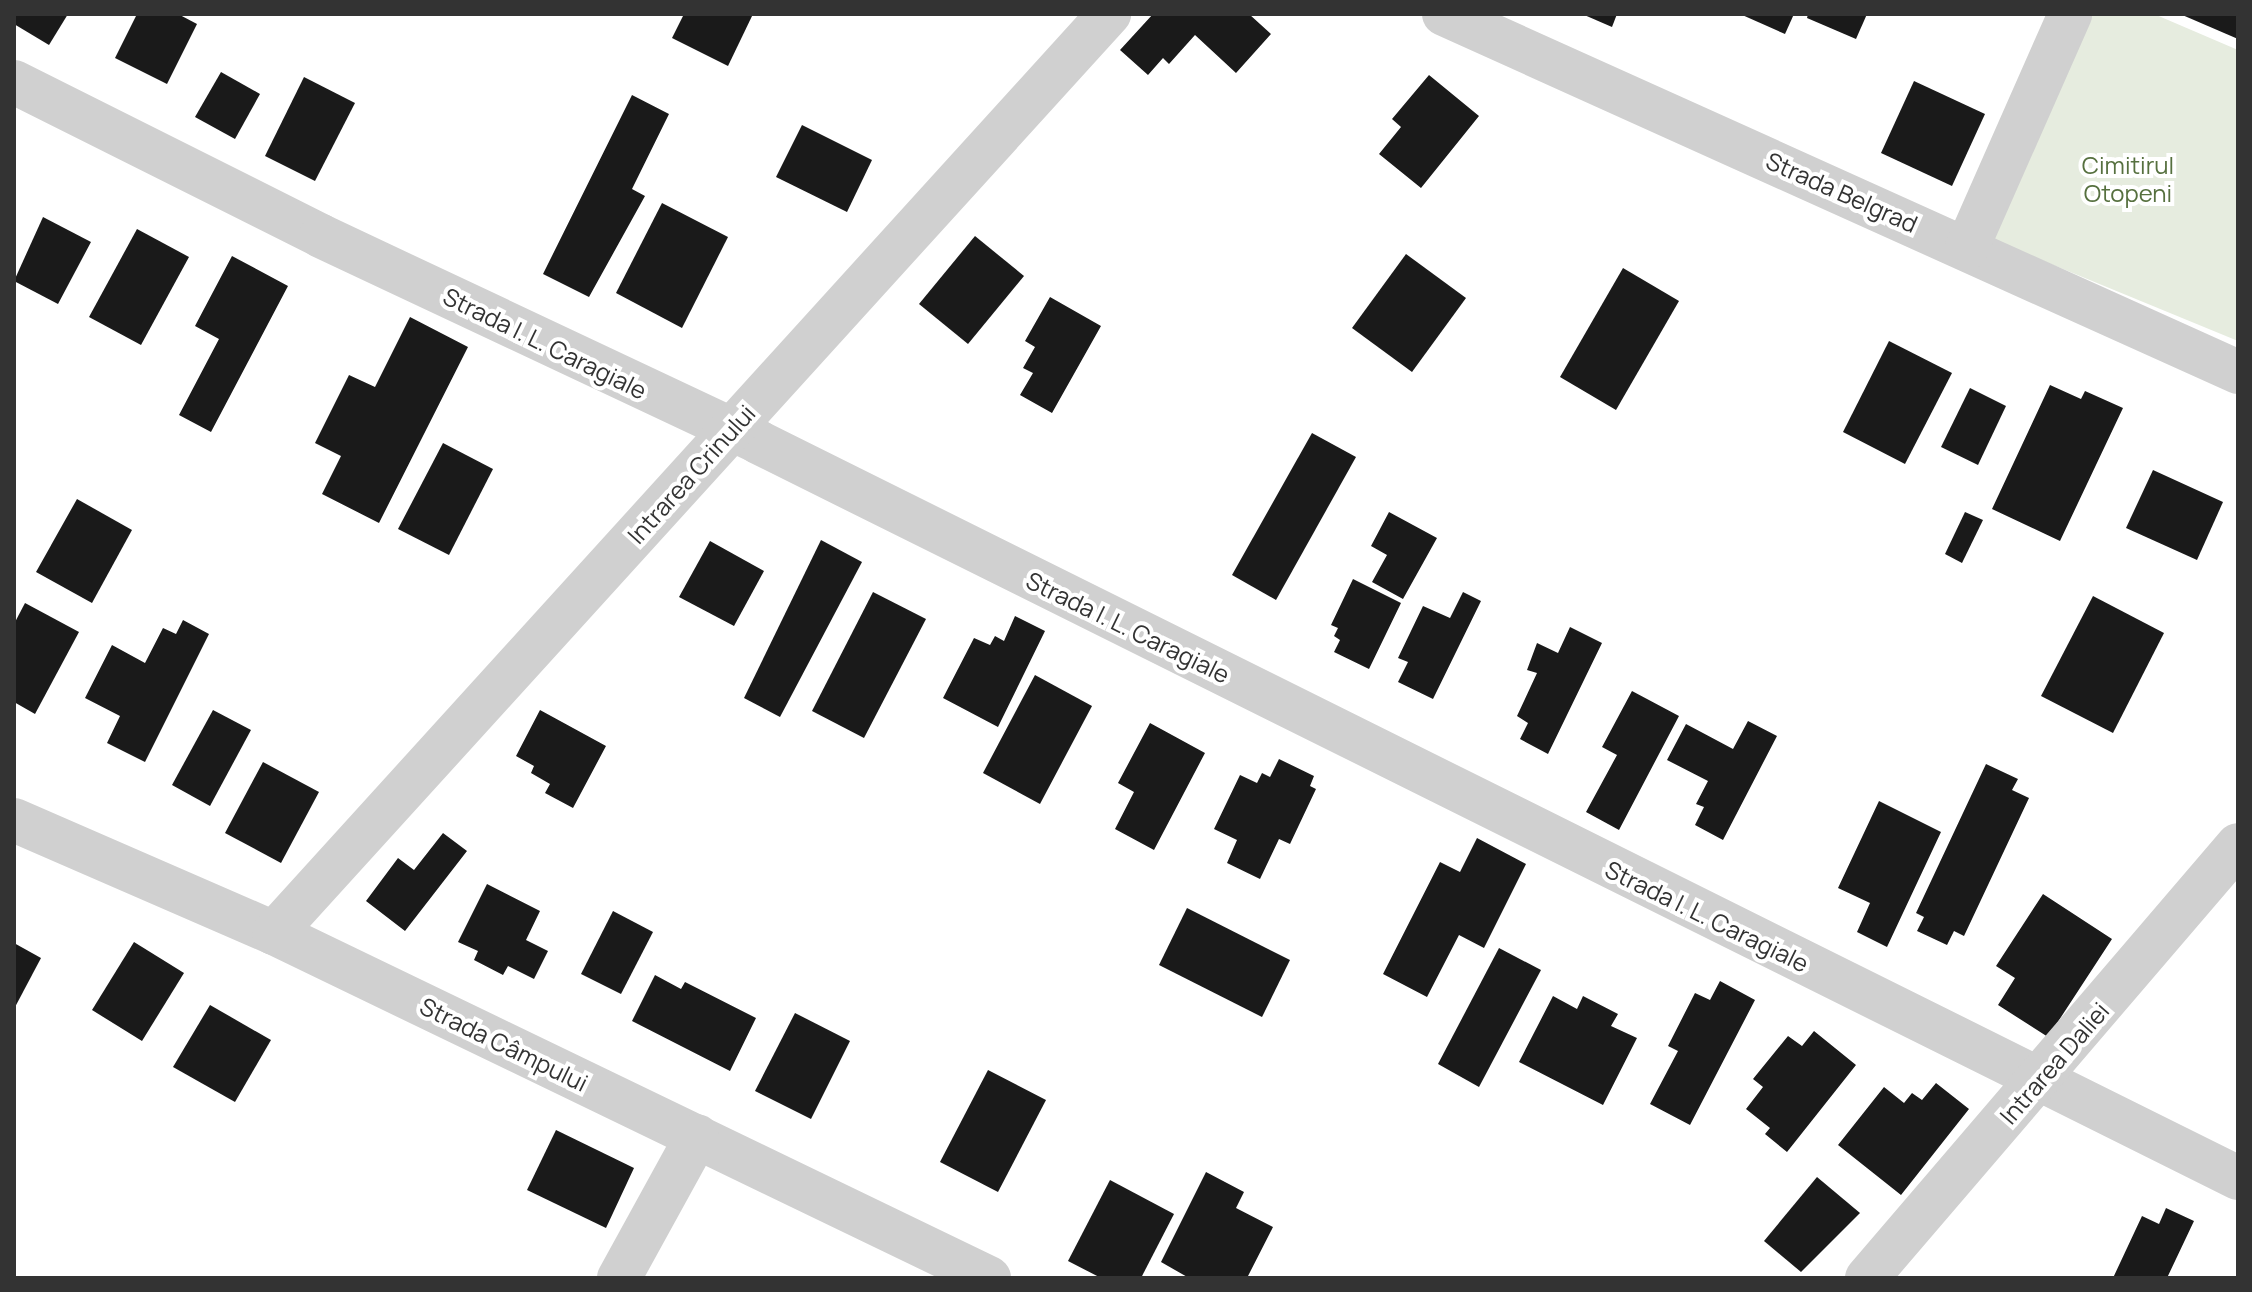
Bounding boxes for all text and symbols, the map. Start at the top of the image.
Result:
street label: Strada Belgrad [1762,146,1922,238]
park label: Cimitirul Otopeni [2082,151,2174,207]
street label: Strada I. L. Caragiale [439,281,651,405]
street label: Intrarea Crinului [621,399,761,549]
street label: Strada I. L. Caragiale [1022,565,1234,689]
street label: Strada I. L. Caragiale [1601,854,1813,978]
street label: Strada Câmpului [415,991,593,1097]
street label: Intrarea Daliei [1993,996,2115,1130]

